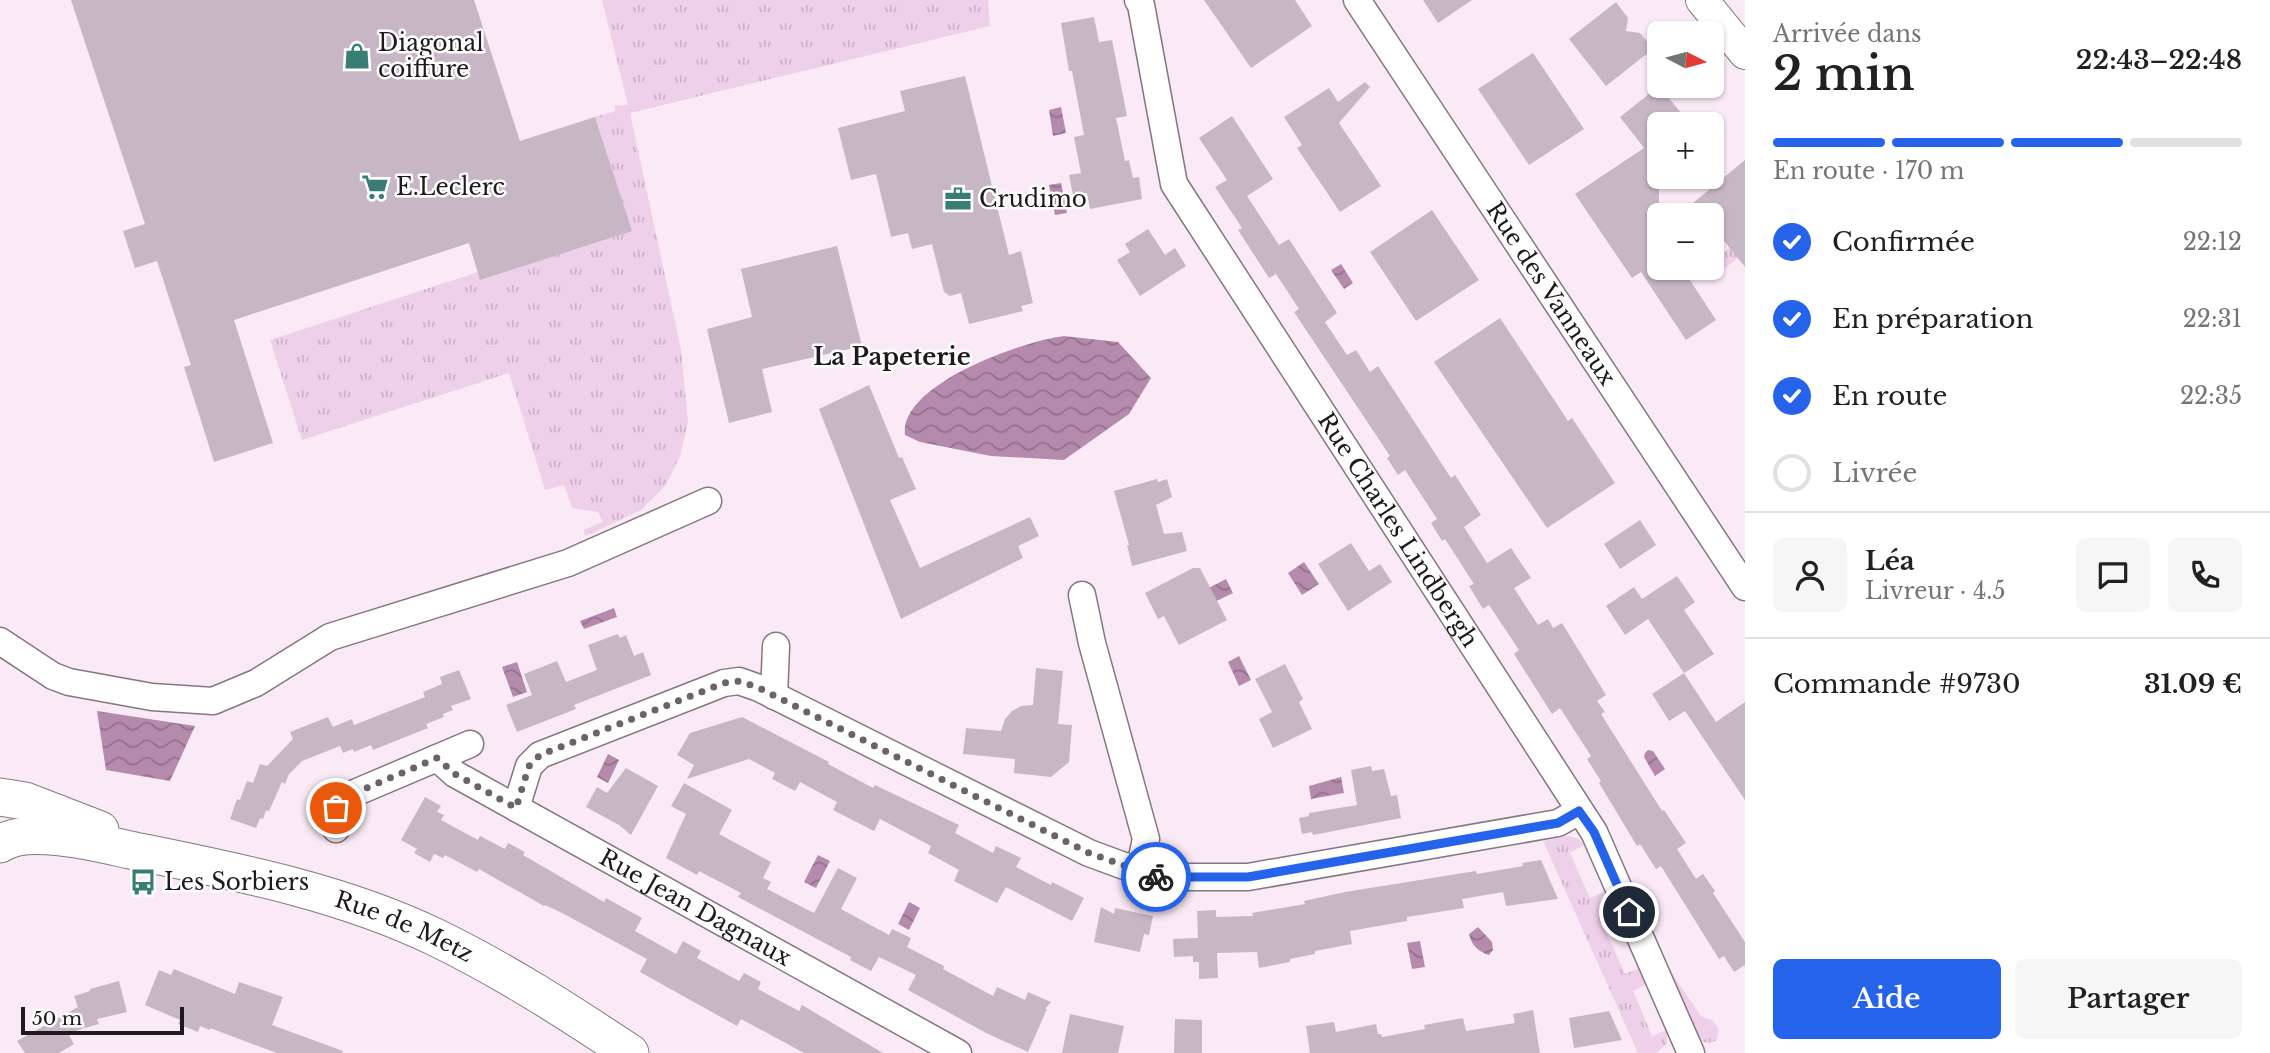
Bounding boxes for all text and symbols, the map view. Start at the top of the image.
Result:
text: Arrivée dans [1773,20,1921,48]
north arrow [1647,21,1724,98]
map controls [1647,21,1724,280]
place label: Diagonal coiffure [378,29,484,83]
shop icon: Diagonal coiffure [342,41,372,71]
text: 22:43–22:48 [2076,44,2242,76]
text: 2 min [1773,45,1915,102]
button: + [1647,112,1724,189]
text: En route · 170 m [1773,157,1964,185]
supermarket icon: E.Leclerc [360,172,390,202]
place label: E.Leclerc [396,173,505,201]
office icon: Crudimo [943,184,973,214]
place label: Crudimo [979,185,1087,213]
street label: Rue des Vanneaux [1480,197,1622,391]
button: − [1647,203,1724,280]
icon: check [1773,223,1811,261]
text: Confirmée [1832,226,1975,258]
text: 22:12 [2183,228,2242,256]
icon: check [1773,300,1811,338]
text: En préparation [1832,303,2033,335]
text: 22:31 [2183,305,2242,333]
district label: La Papeterie [813,342,971,371]
icon: check [1773,377,1811,415]
text: En route [1832,380,1948,412]
text: 22:35 [2180,382,2242,410]
street label: Rue Charles Lindbergh [1312,407,1484,653]
text: Livrée [1832,457,1917,489]
button: person [1773,538,1847,612]
button: chat [2076,538,2150,612]
button: phone [2168,538,2242,612]
text: Léa [1865,545,1915,577]
text: Livreur · 4.5 [1865,577,2006,605]
text: Commande #9730 [1773,668,2021,700]
text: 31.09 € [2144,668,2242,700]
pin [306,778,366,838]
icon: bag [317,789,355,827]
courier [1121,842,1191,912]
street label: Rue Jean Dagnaux [595,843,796,972]
icon: bike [1137,858,1175,896]
bus stop icon: Les Sorbiers [128,867,158,897]
place label: Les Sorbiers [164,868,309,896]
pin [1599,882,1659,942]
street label: Rue de Metz [331,885,478,968]
icon: home [1610,893,1648,931]
button: Aide [1773,959,2001,1039]
button: Partager [2015,959,2242,1039]
scale bar [21,1004,184,1036]
text: 50 m [32,1007,82,1030]

